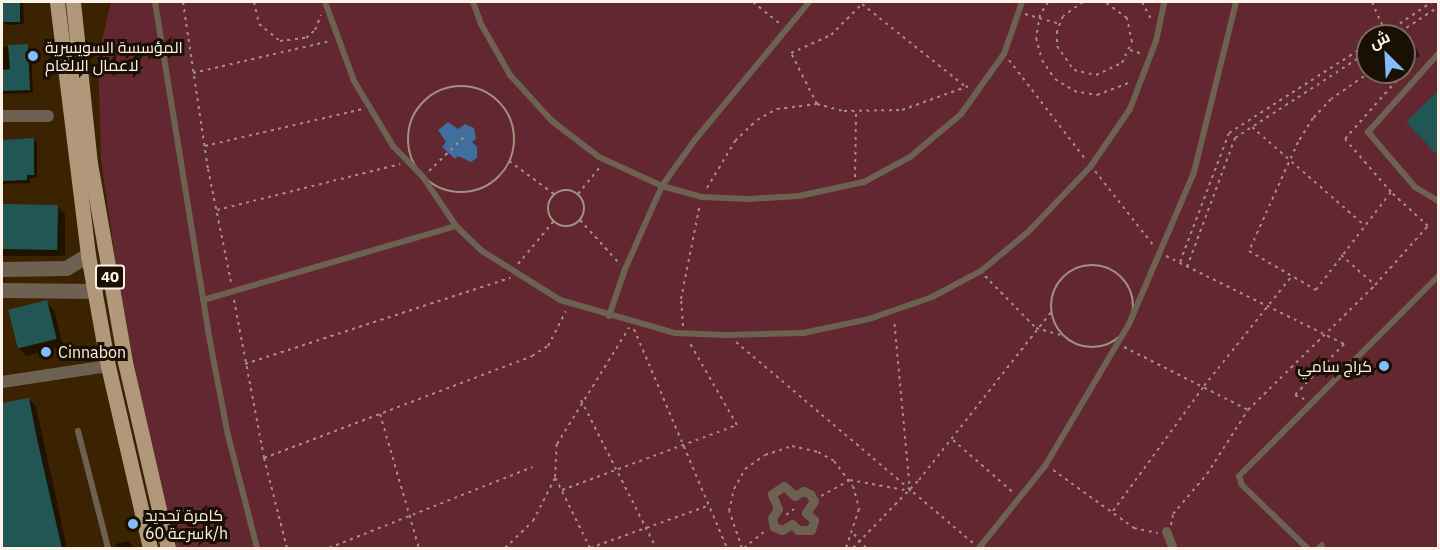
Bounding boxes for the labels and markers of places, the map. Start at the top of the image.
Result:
place label: المؤسسة السويسرية لاعمال الالغام [45,37,183,75]
marker: المؤسسة السويسرية لاعمال الالغام [26,49,40,63]
place label: Cinnabon [58,342,126,362]
marker: Cinnabon [39,345,53,359]
place label: کراج سامي [1297,356,1372,376]
marker: کراج سامي [1377,359,1391,373]
place label: كامرة تحديد سرعة 60k/h [145,505,228,543]
marker: كامرة تحديد سرعة 60k/h [126,517,140,531]

